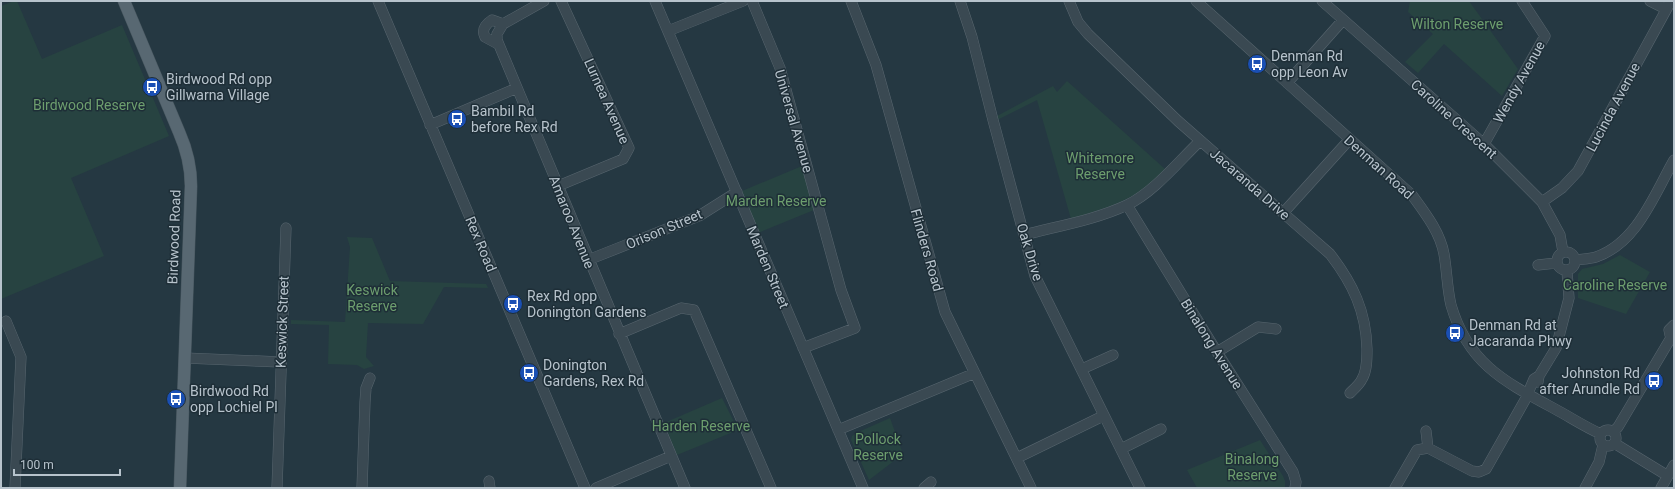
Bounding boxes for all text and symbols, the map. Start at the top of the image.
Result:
park label: Wilton Reserve [1411,16,1503,32]
street label: Wendy Avenue [1490,38,1548,126]
place label: Denman Rd opp Leon Av [1271,48,1348,80]
bus stop icon: Denman Rd opp Leon Av [1246,53,1268,75]
street label: Lurnea Avenue [581,56,633,146]
street label: Lucinda Avenue [1583,60,1643,154]
street label: Universal Avenue [772,68,816,174]
place label: Birdwood Rd opp Gillwarna Village [166,71,272,103]
bus stop icon: Birdwood Rd opp Gillwarna Village [141,76,163,98]
street label: Caroline Crescent [1408,76,1501,162]
park label: Birdwood Reserve [33,97,145,113]
place label: Bambil Rd before Rex Rd [471,103,558,135]
bus stop icon: Bambil Rd before Rex Rd [446,108,468,130]
street label: Denman Road [1341,132,1417,202]
street label: Jacaranda Drive [1207,145,1293,223]
park label: Whitemore Reserve [1066,150,1134,182]
street label: Amaroo Avenue [546,173,598,271]
street label: Birdwood Road [164,189,184,285]
park label: Marden Reserve [726,193,826,209]
street label: Orison Street [624,206,705,252]
street label: Flinders Road [908,207,946,293]
street label: Rex Road [462,214,500,274]
street label: Oak Drive [1014,221,1046,283]
street label: Marden Street [743,223,793,311]
street label: Keswick Street [272,275,292,368]
park label: Caroline Reserve [1563,277,1667,293]
park label: Keswick Reserve [346,282,399,314]
place label: Rex Rd opp Donington Gardens [527,288,647,320]
bus stop icon: Rex Rd opp Donington Gardens [502,293,524,315]
street label: Binalong Avenue [1178,296,1246,392]
place label: Denman Rd at Jacaranda Phwy [1469,317,1572,349]
bus stop icon: Denman Rd at Jacaranda Phwy [1444,322,1466,344]
place label: Donington Gardens, Rex Rd [543,357,644,389]
bus stop icon: Donington Gardens, Rex Rd [518,362,540,384]
place label: Johnston Rd after Arundle Rd [1539,365,1640,397]
bus stop icon: Johnston Rd after Arundle Rd [1643,370,1665,392]
place label: Birdwood Rd opp Lochiel Pl [190,383,278,415]
bus stop icon: Birdwood Rd opp Lochiel Pl [165,388,187,410]
park label: Harden Reserve [652,418,750,434]
park label: Pollock Reserve [853,431,903,463]
scale bar [14,451,120,477]
park label: Binalong Reserve [1225,451,1279,483]
text: 100 m [20,458,54,472]

